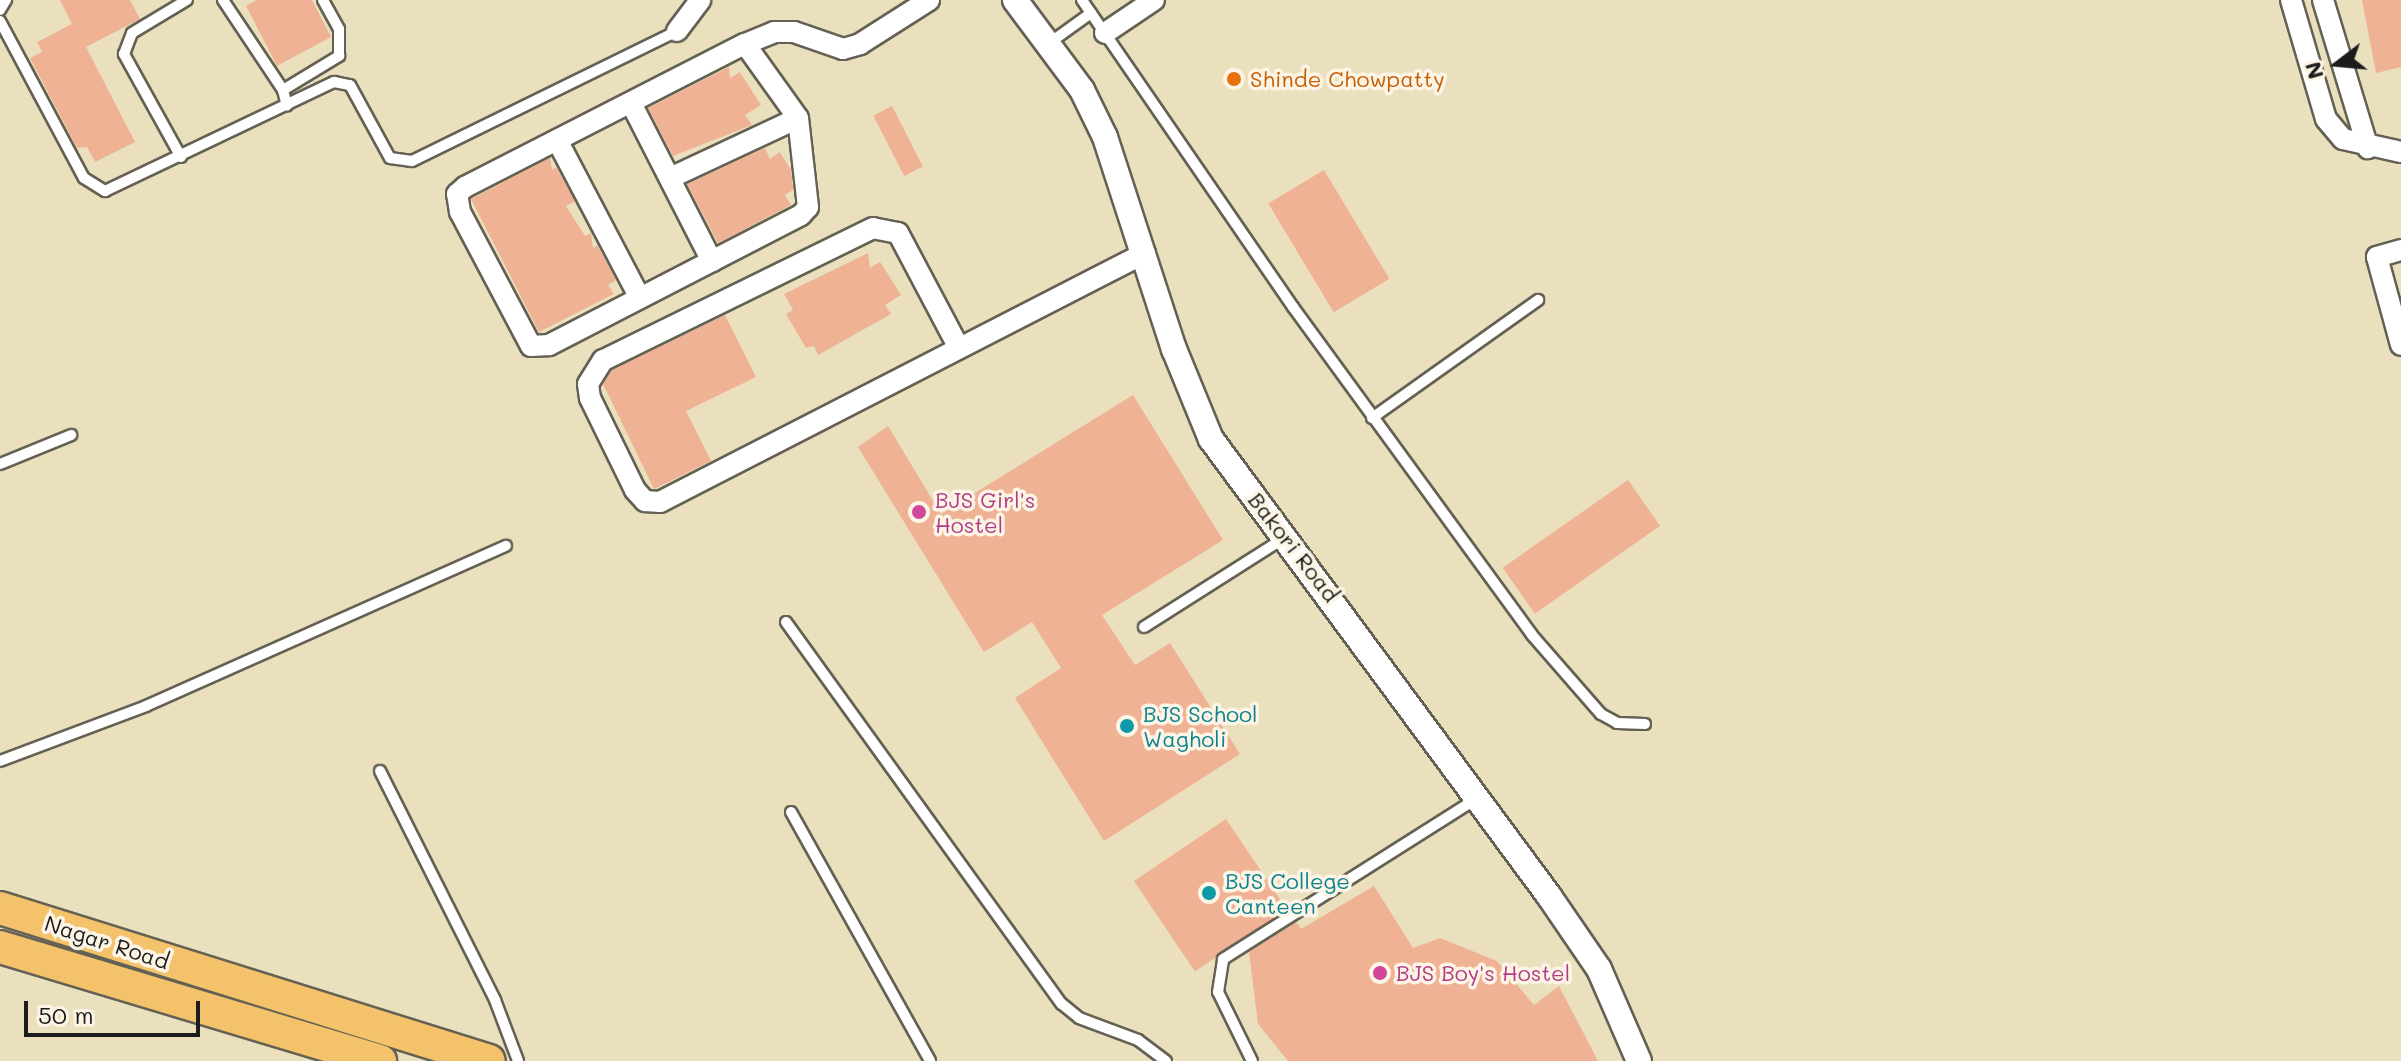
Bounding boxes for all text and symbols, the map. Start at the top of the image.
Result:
north arrow [2297,24,2377,104]
text: N [2297,59,2330,83]
place label: Shinde Chowpatty [1250,66,1445,92]
marker: Shinde Chowpatty [1225,70,1243,88]
place label: BJS Girl's Hostel [935,486,1035,538]
street label: Bakori Road [1243,487,1345,607]
marker: BJS Girl's Hostel [910,503,928,521]
place label: BJS School Wagholi [1143,700,1258,752]
marker: BJS School Wagholi [1118,717,1136,735]
place label: BJS College Canteen [1225,867,1350,918]
marker: BJS College Canteen [1200,884,1218,902]
street label: Nagar Road [41,909,173,975]
place label: BJS Boy's Hostel [1396,960,1570,986]
marker: BJS Boy's Hostel [1371,964,1389,982]
scale bar [28,985,204,1035]
text: 50 m [38,999,94,1030]

